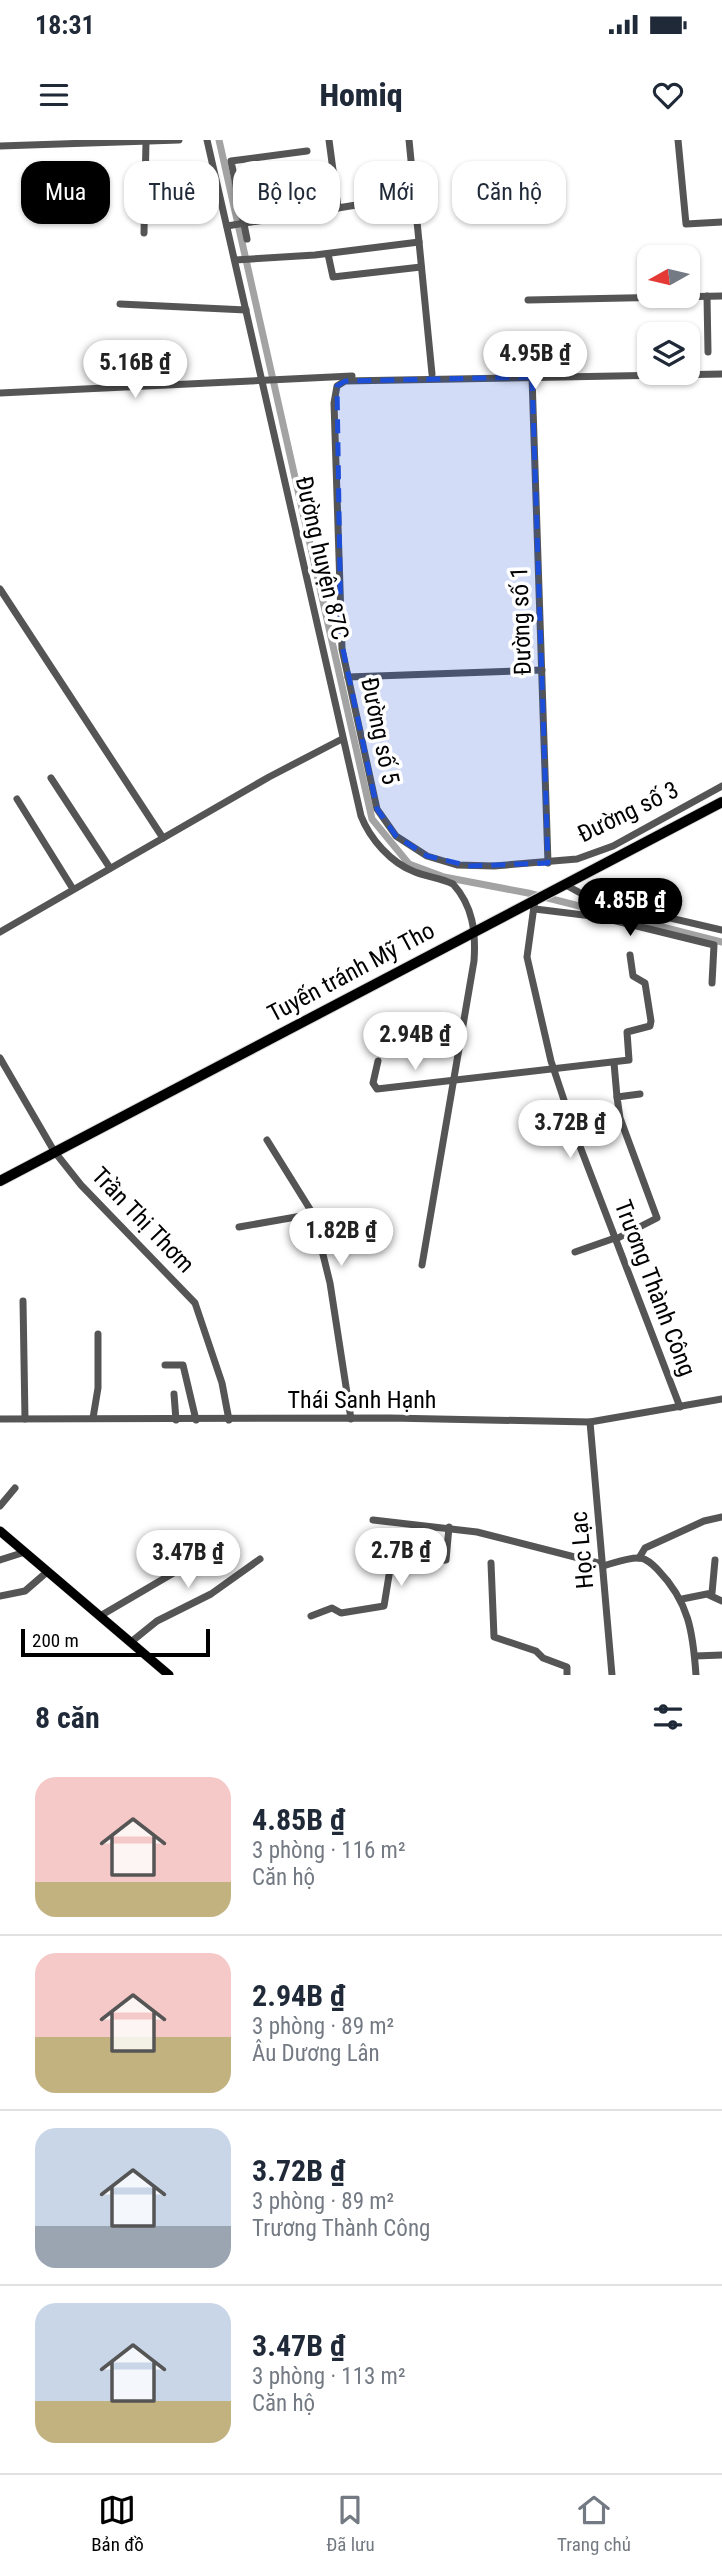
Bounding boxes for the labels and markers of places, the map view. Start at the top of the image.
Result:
pin: 4.95B ₫ [470,331,600,391]
pin: 5.16B ₫ [70,341,200,400]
pin: 4.85B ₫ [565,878,695,938]
pin: 2.94B ₫ [350,1012,480,1072]
pin: 3.72B ₫ [505,1100,635,1160]
pin: 1.82B ₫ [276,1208,406,1268]
pin: 2.7B ₫ [344,1528,458,1588]
pin: 3.47B ₫ [123,1530,253,1590]

